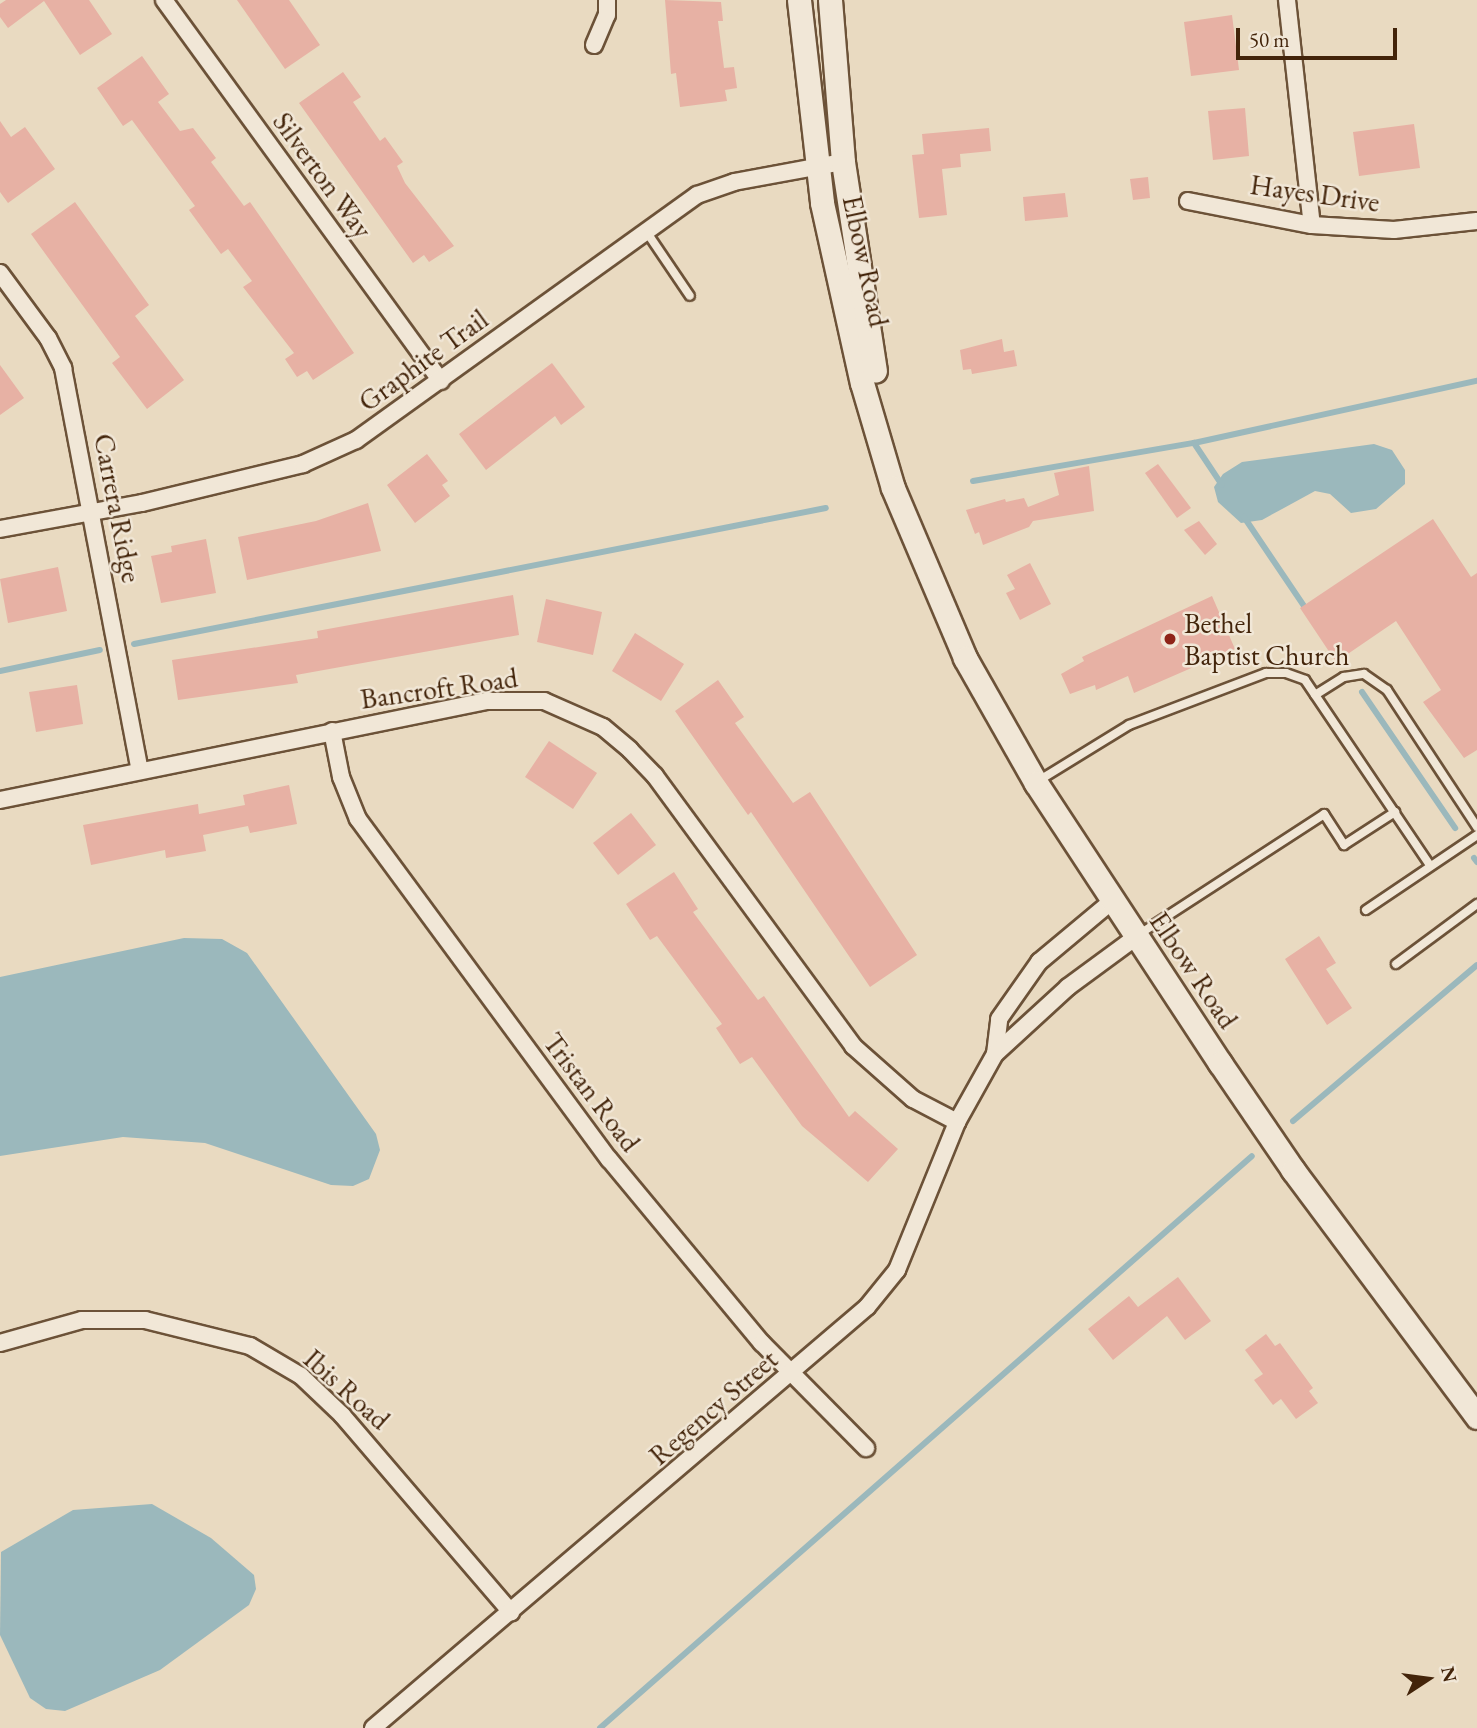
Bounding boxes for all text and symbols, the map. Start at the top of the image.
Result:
scale bar [1239,14,1400,58]
text: 50 m [1249,26,1290,53]
street label: Silverton Way [266,105,380,245]
street label: Hayes Drive [1248,167,1382,219]
street label: Elbow Road [836,192,896,330]
street label: Graphite Trail [352,302,494,418]
street label: Carrera Ridge [87,431,149,585]
place label: Bethel Baptist Church [1184,606,1349,672]
marker: Bethel Baptist Church [1162,631,1178,647]
street label: Bancroft Road [358,660,520,716]
street label: Elbow Road [1143,905,1245,1035]
street label: Tristan Road [536,1026,648,1158]
street label: Ibis Road [297,1342,397,1436]
street label: Regency Street [642,1342,784,1472]
north arrow [1393,1644,1463,1714]
text: N [1435,1664,1463,1684]

